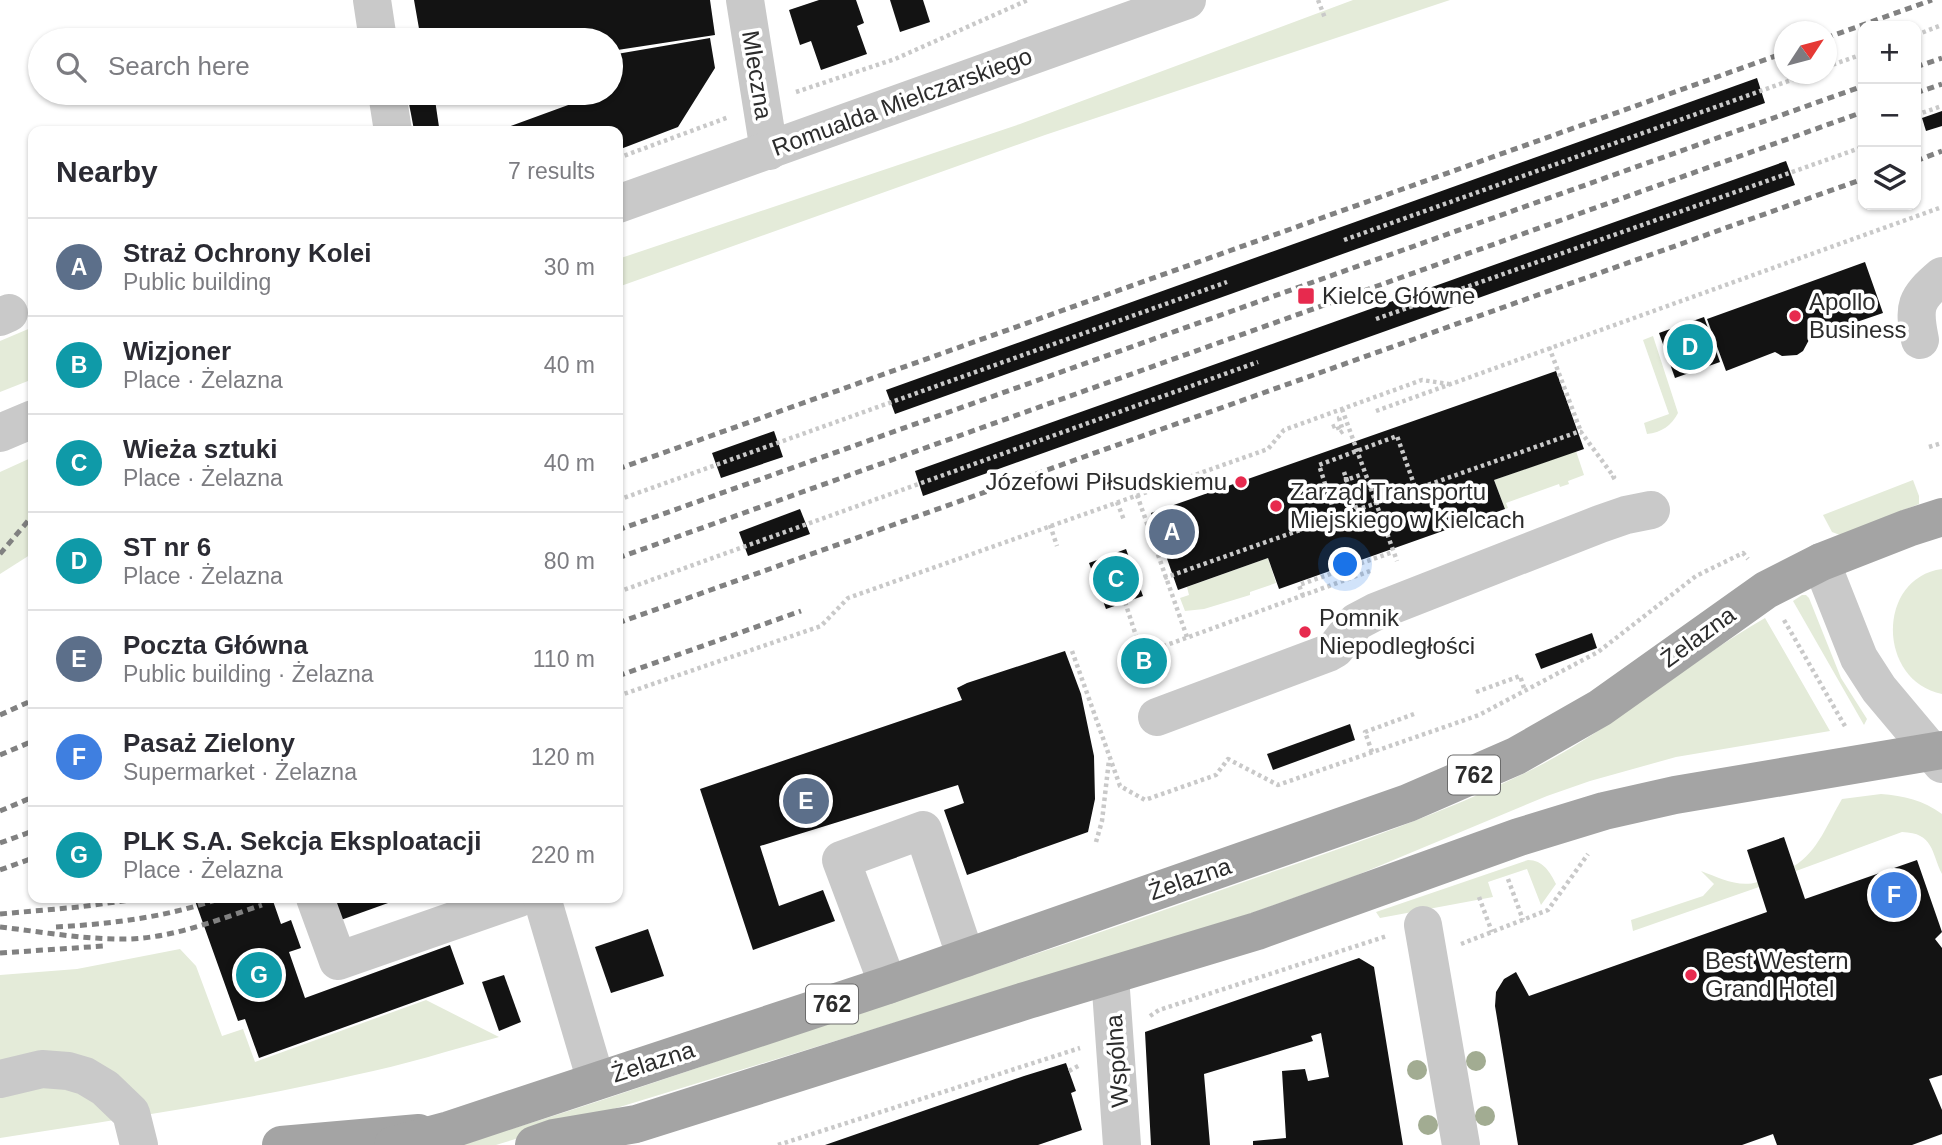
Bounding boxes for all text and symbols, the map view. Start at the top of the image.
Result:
north arrow [1774,21,1837,84]
map controls [1858,21,1921,210]
button: + [1858,21,1921,84]
search box [28,28,623,105]
street label: Mleczna [737,29,778,122]
street label: Romualda Mielczarskiego [768,42,1036,161]
icon: search [52,48,90,86]
text: Search here [108,51,250,81]
button: − [1858,84,1921,147]
button: layers [1858,147,1921,210]
text: Nearby [56,155,158,188]
text: 7 results [508,158,595,184]
text: Straż Ochrony Kolei [123,238,372,268]
text: A [71,254,87,280]
text: 30 m [544,254,595,280]
text: Public building [123,269,271,295]
place label: Kielce Główne [1322,282,1475,309]
marker: Kielce Główne [1296,286,1316,306]
place label: Apollo Business [1809,288,1906,343]
marker: Apollo Business [1787,308,1803,324]
pin: D [1667,321,1713,373]
text: Wizjoner [123,336,231,366]
text: B [71,352,87,378]
text: 40 m [544,352,595,378]
text: Place · Żelazna [123,367,283,393]
text: Wieża sztuki [123,434,277,464]
text: C [71,450,87,476]
text: 40 m [544,450,595,476]
text: Place · Żelazna [123,465,283,491]
place label: Józefowi Piłsudskiemu [986,468,1227,495]
marker: Józefowi Piłsudskiemu [1233,474,1249,490]
place label: Zarząd Transportu Miejskiego w Kielcach [1290,478,1525,533]
marker: Zarząd Transportu Miejskiego w Kielcach [1268,498,1284,514]
pin: A [1149,506,1195,558]
text: ST nr 6 [123,532,211,562]
your location [1328,547,1362,581]
text: D [71,548,87,574]
text: 80 m [544,548,595,574]
pin: C [1093,553,1139,605]
text: Place · Żelazna [123,563,283,589]
street label: Żelazna [1655,600,1741,673]
place label: Pomnik Niepodległości [1319,604,1475,659]
marker: Pomnik Niepodległości [1297,624,1313,640]
text: Poczta Główna [123,630,308,660]
pin: B [1121,635,1167,687]
text: E [71,646,87,672]
text: 110 m [533,646,595,672]
text: Public building · Żelazna [123,661,374,687]
text: Pasaż Zielony [123,728,295,758]
text: F [72,744,86,770]
text: 120 m [531,744,595,770]
road number: 762 [1448,755,1500,794]
text: Supermarket · Żelazna [123,759,357,785]
pin: E [783,775,829,827]
text: PLK S.A. Sekcja Eksploatacji [123,826,481,856]
text: G [70,842,88,868]
text: 220 m [531,842,595,868]
street label: Żelazna [1145,852,1235,905]
text: Place · Żelazna [123,857,283,883]
pin: F [1871,869,1917,921]
place label: Best Western Grand Hotel [1705,947,1849,1002]
pin: G [236,949,282,1001]
marker: Best Western Grand Hotel [1683,967,1699,983]
road number: 762 [806,984,858,1023]
street label: Wspólna [1100,1013,1133,1109]
street label: Żelazna [608,1035,698,1088]

